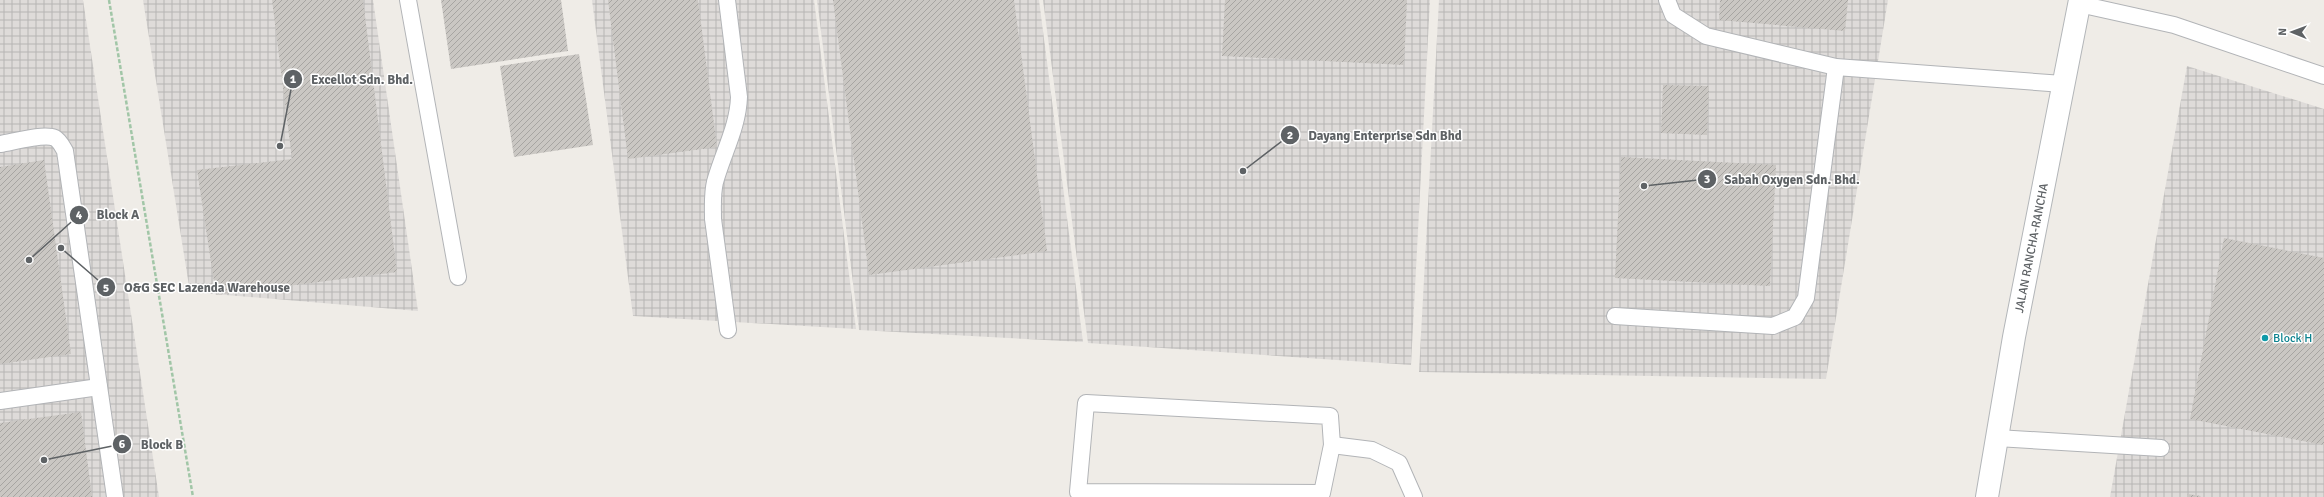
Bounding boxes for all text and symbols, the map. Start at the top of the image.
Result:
north arrow [2272,12,2312,52]
text: N [2276,28,2289,36]
callout: Excellot Sdn. Bhd. [283,67,421,92]
text: 1 [290,72,297,87]
text: Excellot Sdn. Bhd. [311,72,413,88]
callout: Dayang Enterprise Sdn Bhd [1280,123,1470,148]
text: 2 [1287,128,1293,143]
text: Dayang Enterprise Sdn Bhd [1308,128,1462,144]
callout: Sabah Oxygen Sdn. Bhd. [1697,167,1868,192]
text: 3 [1704,172,1710,187]
text: Sabah Oxygen Sdn. Bhd. [1724,172,1860,188]
street label: JALAN RANCHA-RANCHA [2011,181,2052,314]
callout: Block A [69,202,148,227]
text: Block A [97,207,140,223]
text: 4 [76,208,83,223]
callout: O&G SEC Lazenda Warehouse [96,275,298,300]
text: O&G SEC Lazenda Warehouse [124,280,291,296]
text: 5 [103,281,109,296]
place label: Block H [2273,331,2312,346]
marker: Block H [2260,333,2270,343]
callout: Block B [112,432,191,457]
text: 6 [119,437,126,452]
text: Block B [141,437,183,453]

